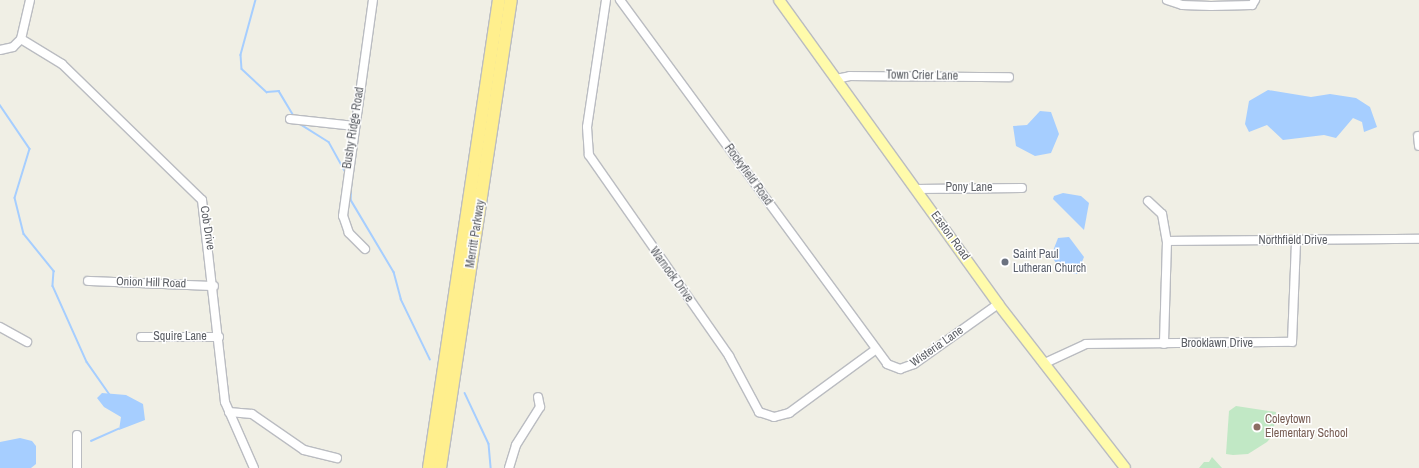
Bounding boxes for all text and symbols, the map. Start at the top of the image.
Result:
street label: Town Crier Lane [886,68,958,84]
street label: Bushy Ridge Road [340,86,368,170]
street label: Rockyfield Road [721,142,775,208]
street label: Pony Lane [945,181,993,195]
street label: Merritt Parkway [464,199,488,269]
street label: Cob Drive [196,205,218,251]
street label: Easton Road [927,209,973,263]
street label: Northfield Drive [1259,234,1327,248]
street label: Warnock Drive [646,245,696,305]
place label: Saint Paul Lutheran Church [1013,248,1086,276]
marker: Saint Paul Lutheran Church [1000,257,1010,267]
street label: Onion Hill Road [116,275,186,291]
street label: Wisteria Lane [908,324,966,370]
street label: Squire Lane [153,330,207,344]
street label: Brooklawn Drive [1181,337,1253,351]
place label: Coleytown Elementary School [1265,413,1348,441]
marker: Coleytown Elementary School [1252,422,1262,432]

